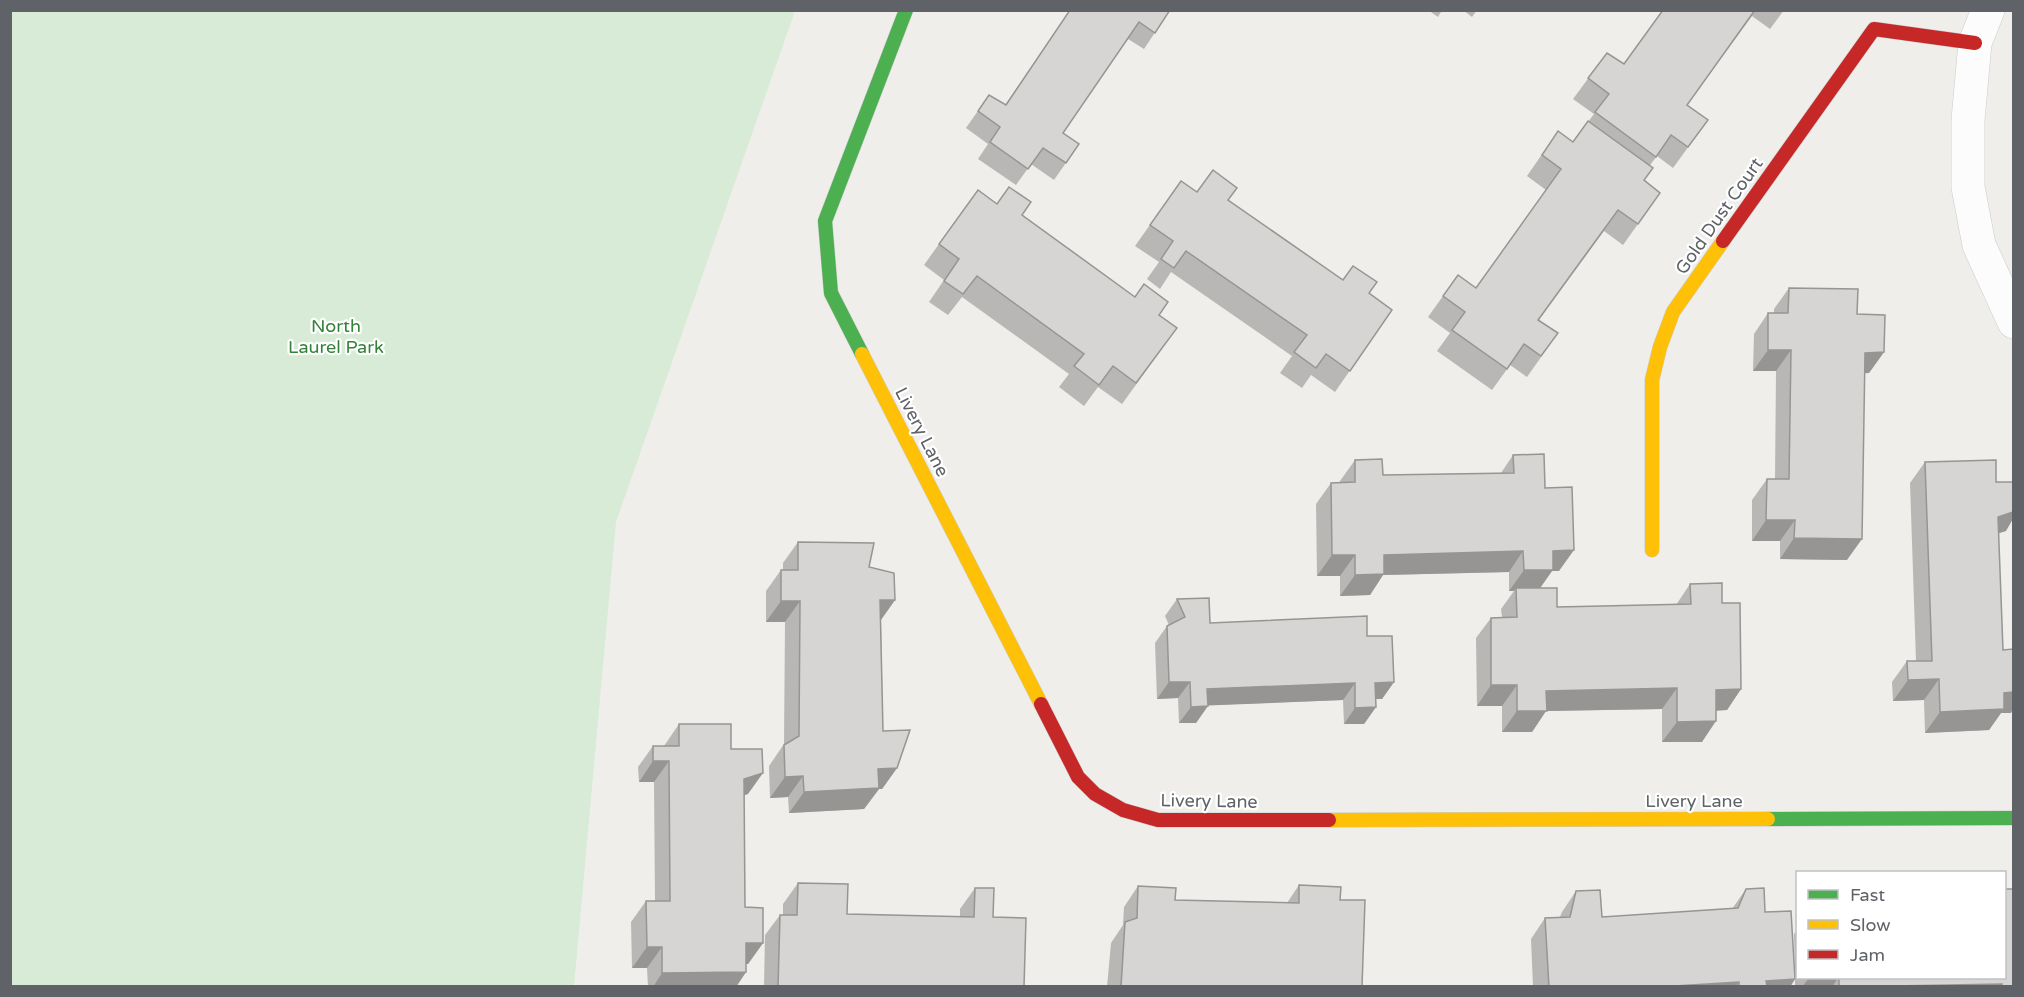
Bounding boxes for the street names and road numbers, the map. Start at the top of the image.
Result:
street label: Gold Dust Court [1671,153,1767,279]
street label: Livery Lane [890,384,954,480]
street label: Livery Lane [1160,789,1258,813]
street label: Livery Lane [1645,790,1743,812]

